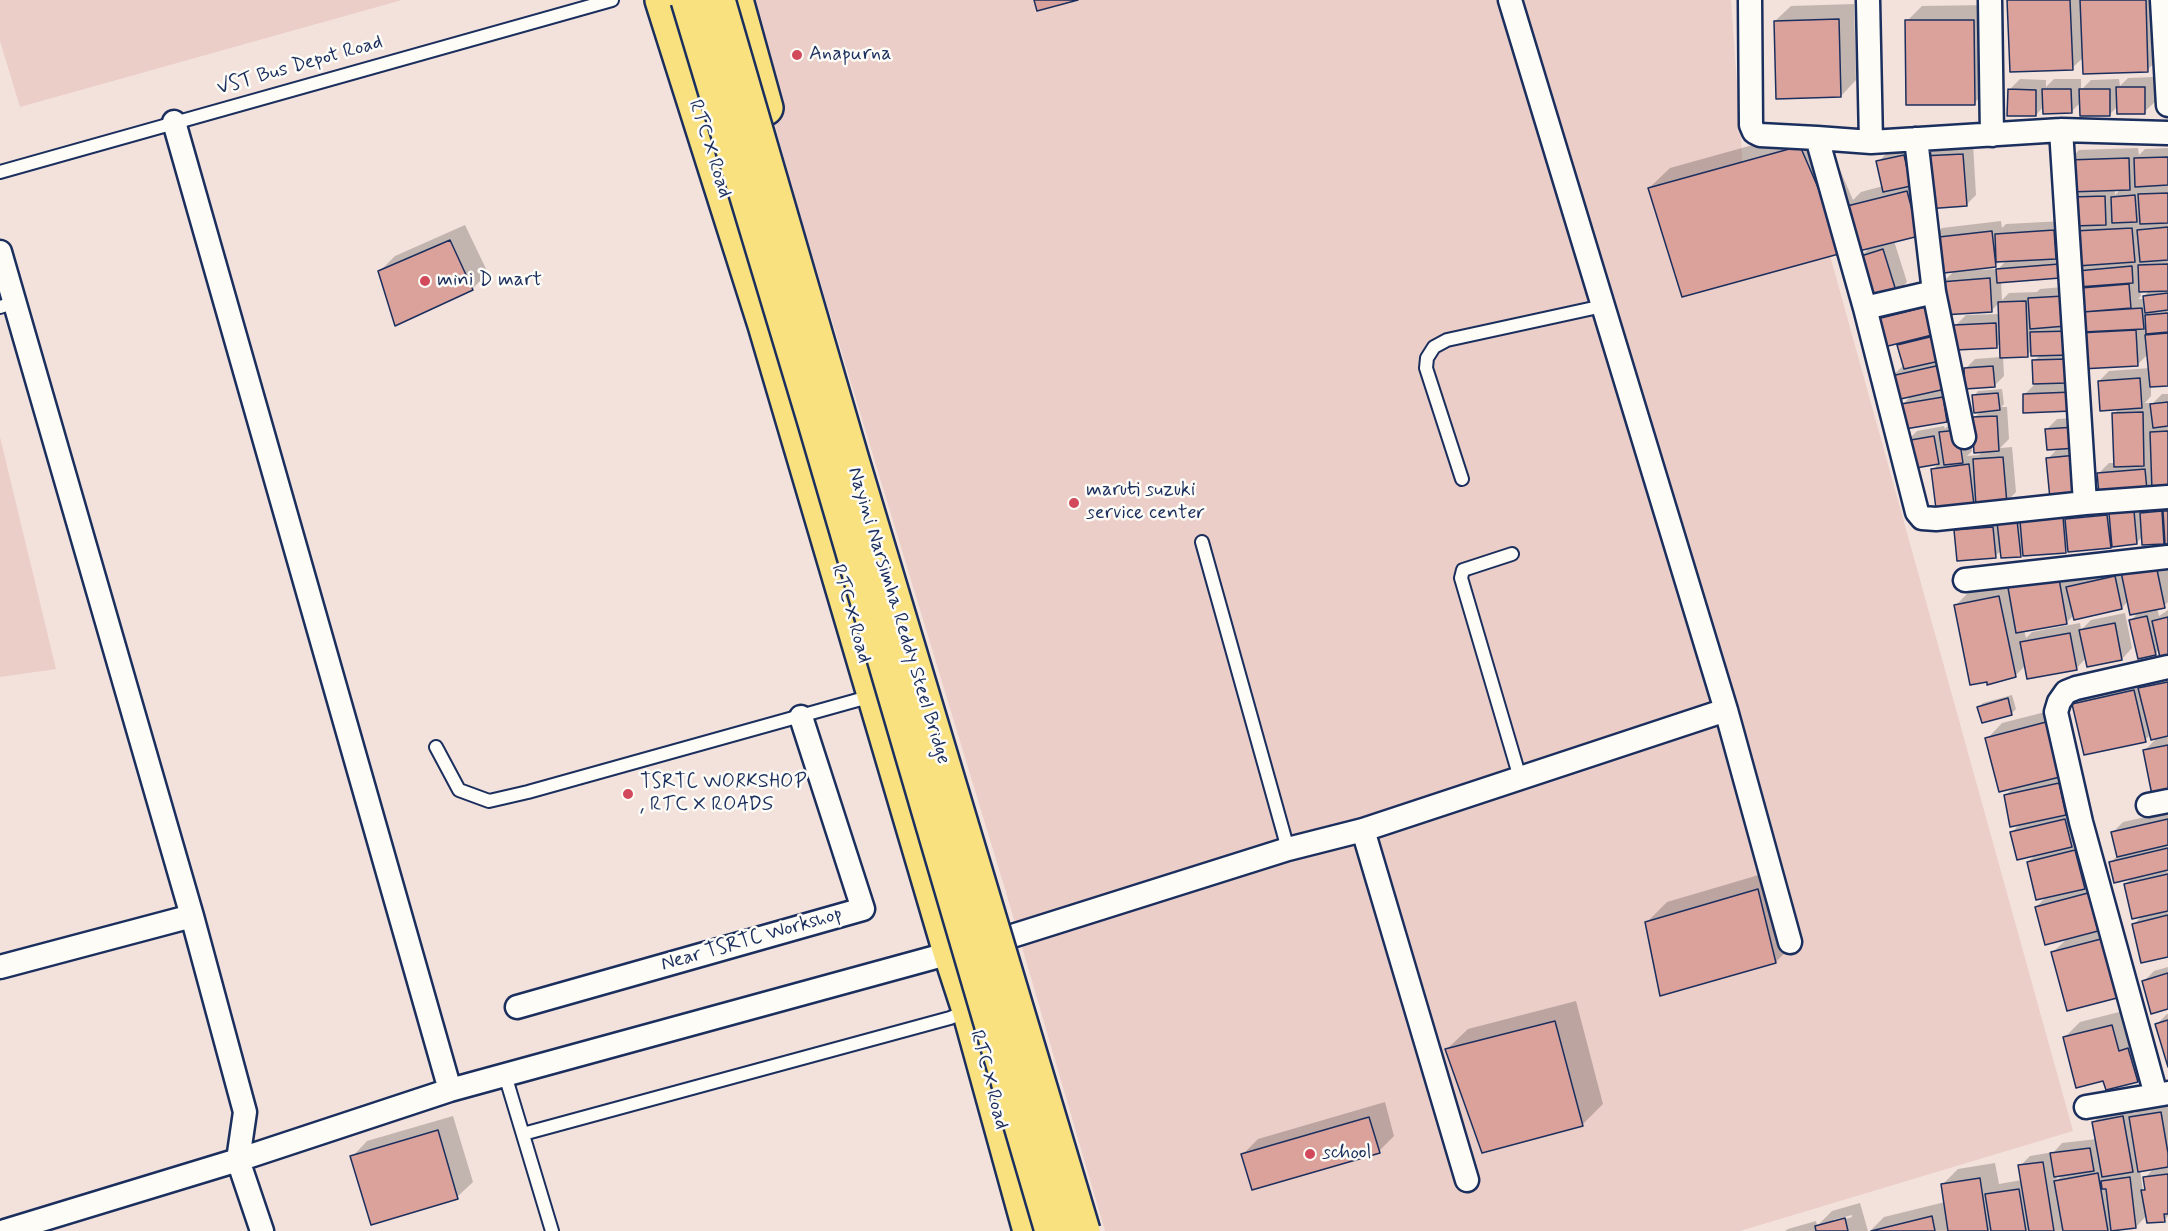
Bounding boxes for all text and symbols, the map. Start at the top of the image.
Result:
street label: VST Bus Depot Road [214,31,386,101]
place label: Anapurna [809,43,891,67]
marker: Anapurna [790,48,804,62]
street label: RTC X Road [682,97,736,201]
place label: mini D mart [437,269,542,293]
marker: mini D mart [418,274,432,288]
street label: Nayini Narsimha Reddy Steel Bridge [841,464,955,768]
place label: maruti suzuki service center [1086,479,1205,526]
marker: maruti suzuki service center [1067,496,1081,510]
street label: RTC X Road [824,562,876,666]
place label: TSRTC WORKSHOP , RTC X ROADS [640,771,806,818]
marker: TSRTC WORKSHOP , RTC X ROADS [621,787,635,801]
street label: Near TSRTC Workshop [659,903,845,977]
street label: RTC X Road [963,1028,1013,1132]
place label: school [1322,1142,1372,1166]
marker: school [1303,1147,1317,1161]

